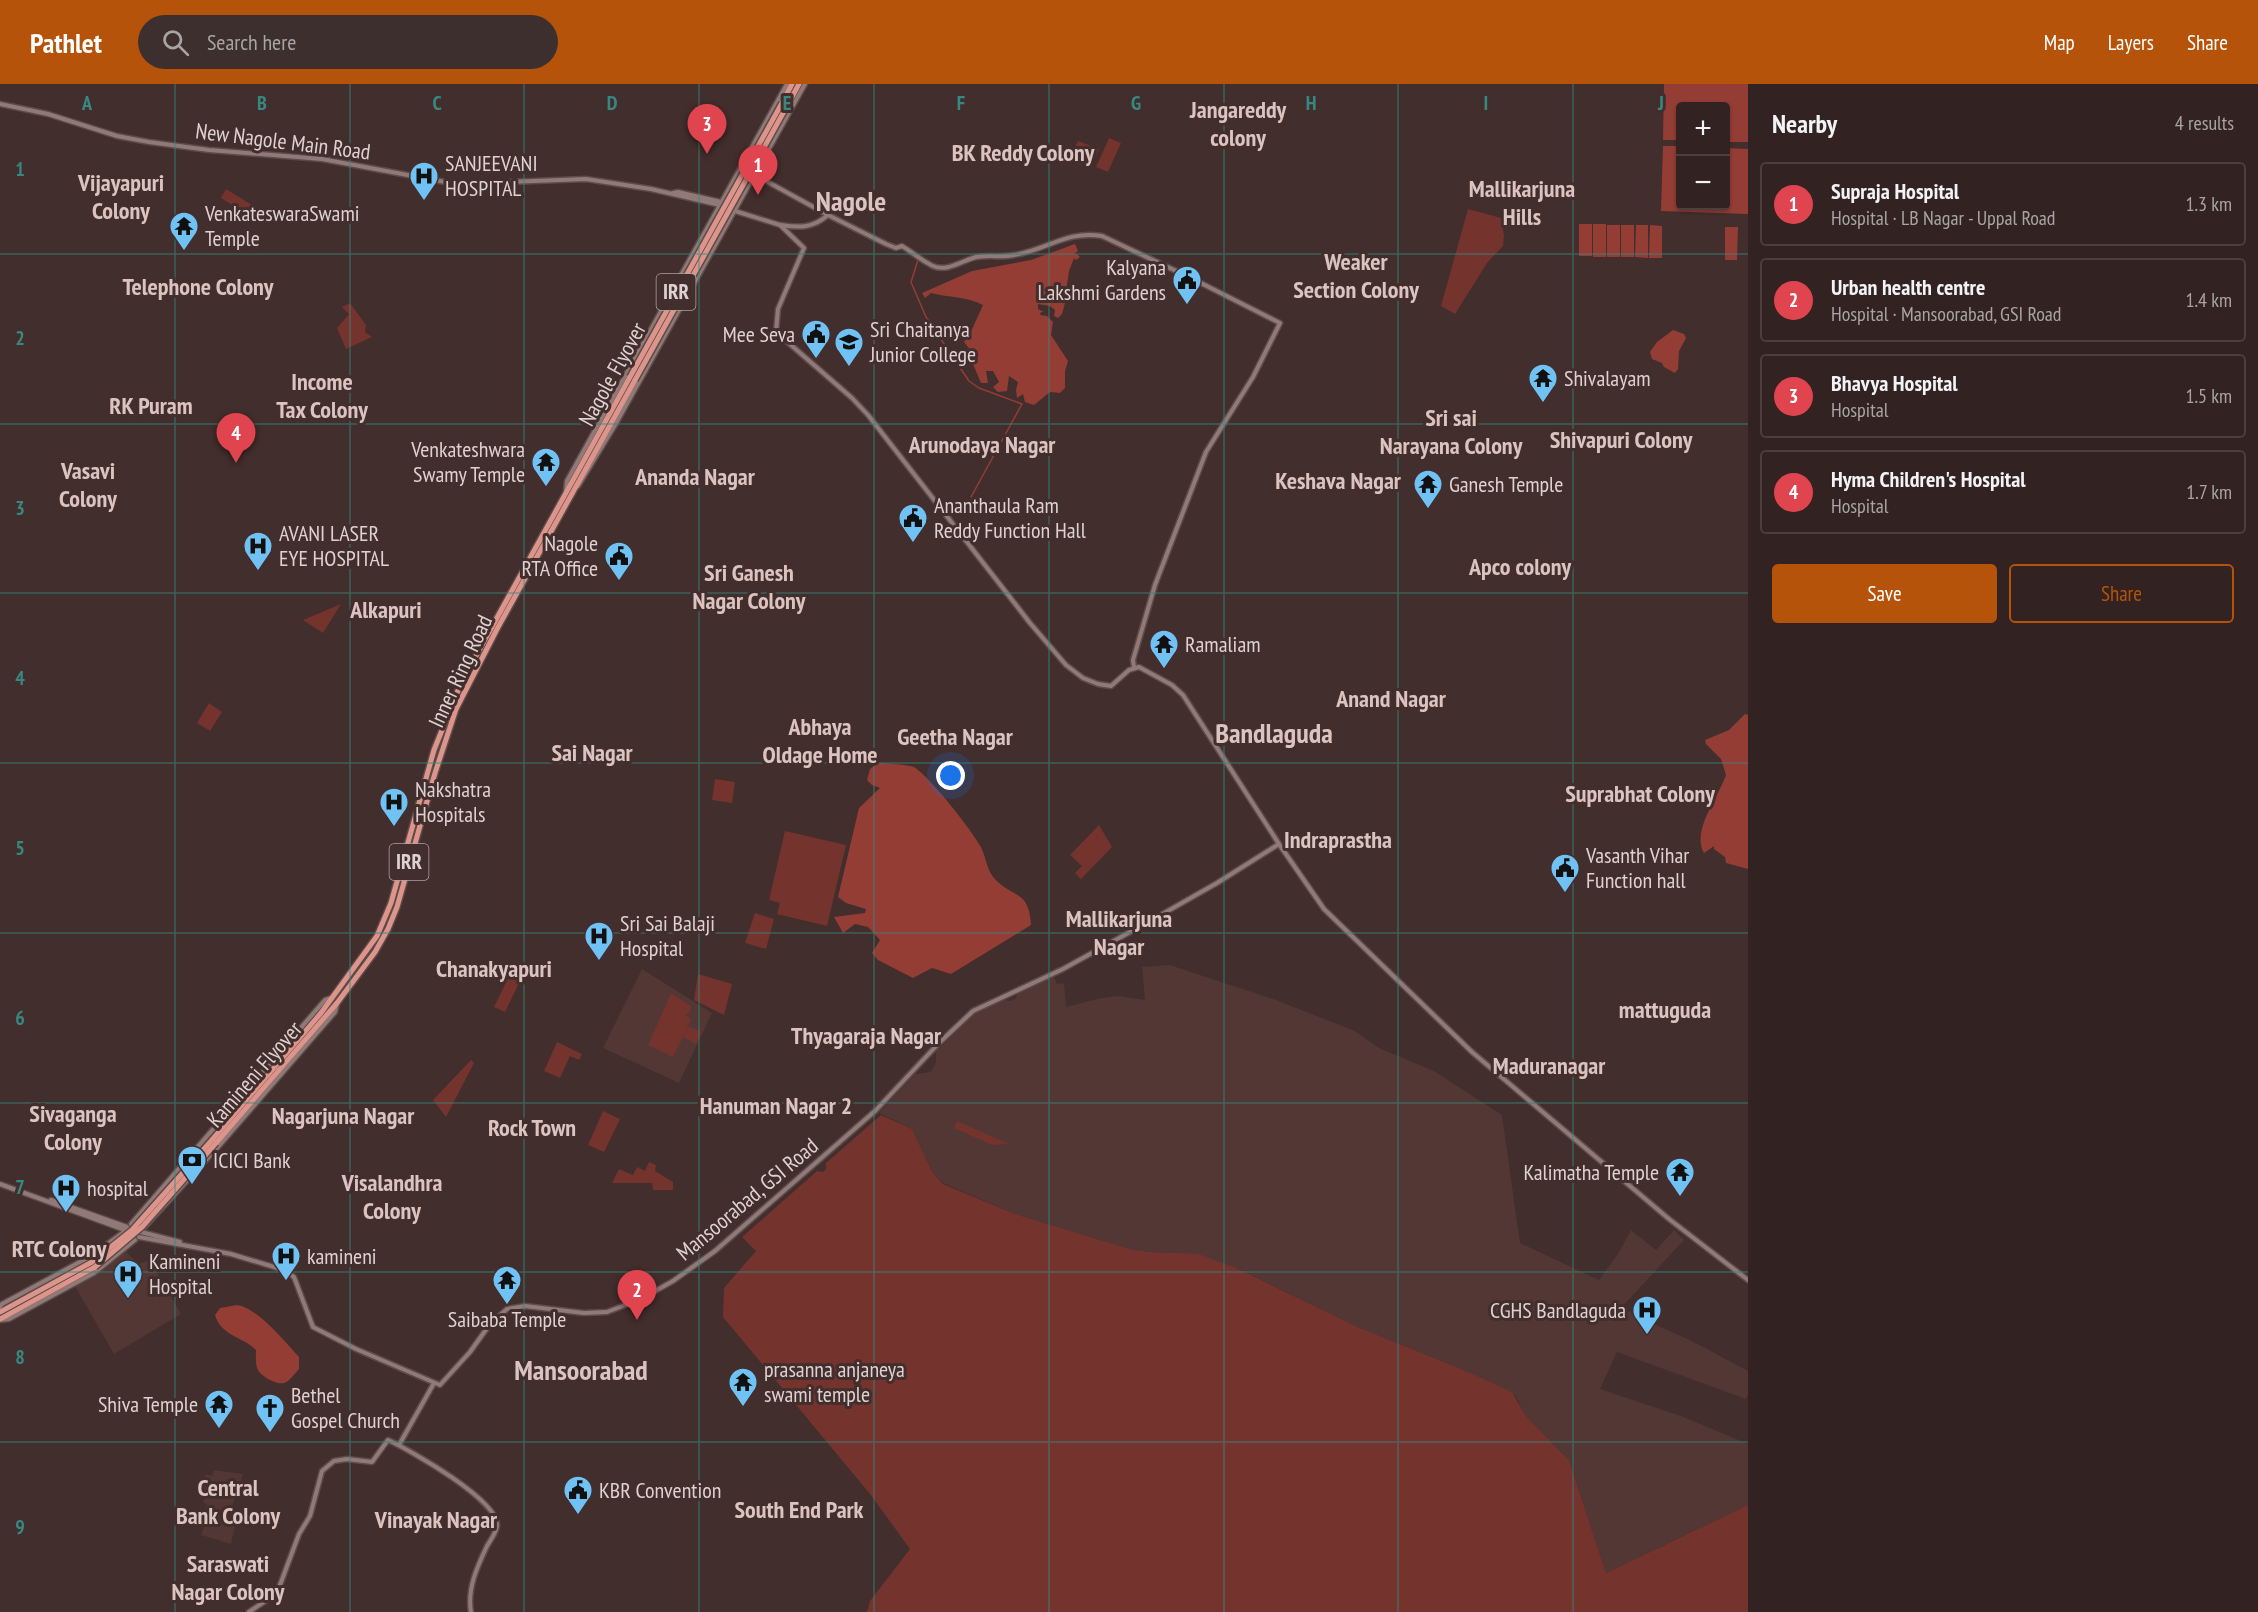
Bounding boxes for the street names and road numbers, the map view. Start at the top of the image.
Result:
street label: New Nagole Main Road [194,116,372,166]
road number: IRR [656,274,696,310]
street label: Nagole Flyover [572,317,652,431]
street label: Inner Ring Road [422,610,498,732]
road number: IRR [390,844,428,880]
street label: Kamineni Flyover [200,1015,308,1133]
street label: Mansoorabad, GSI Road [670,1132,824,1266]

